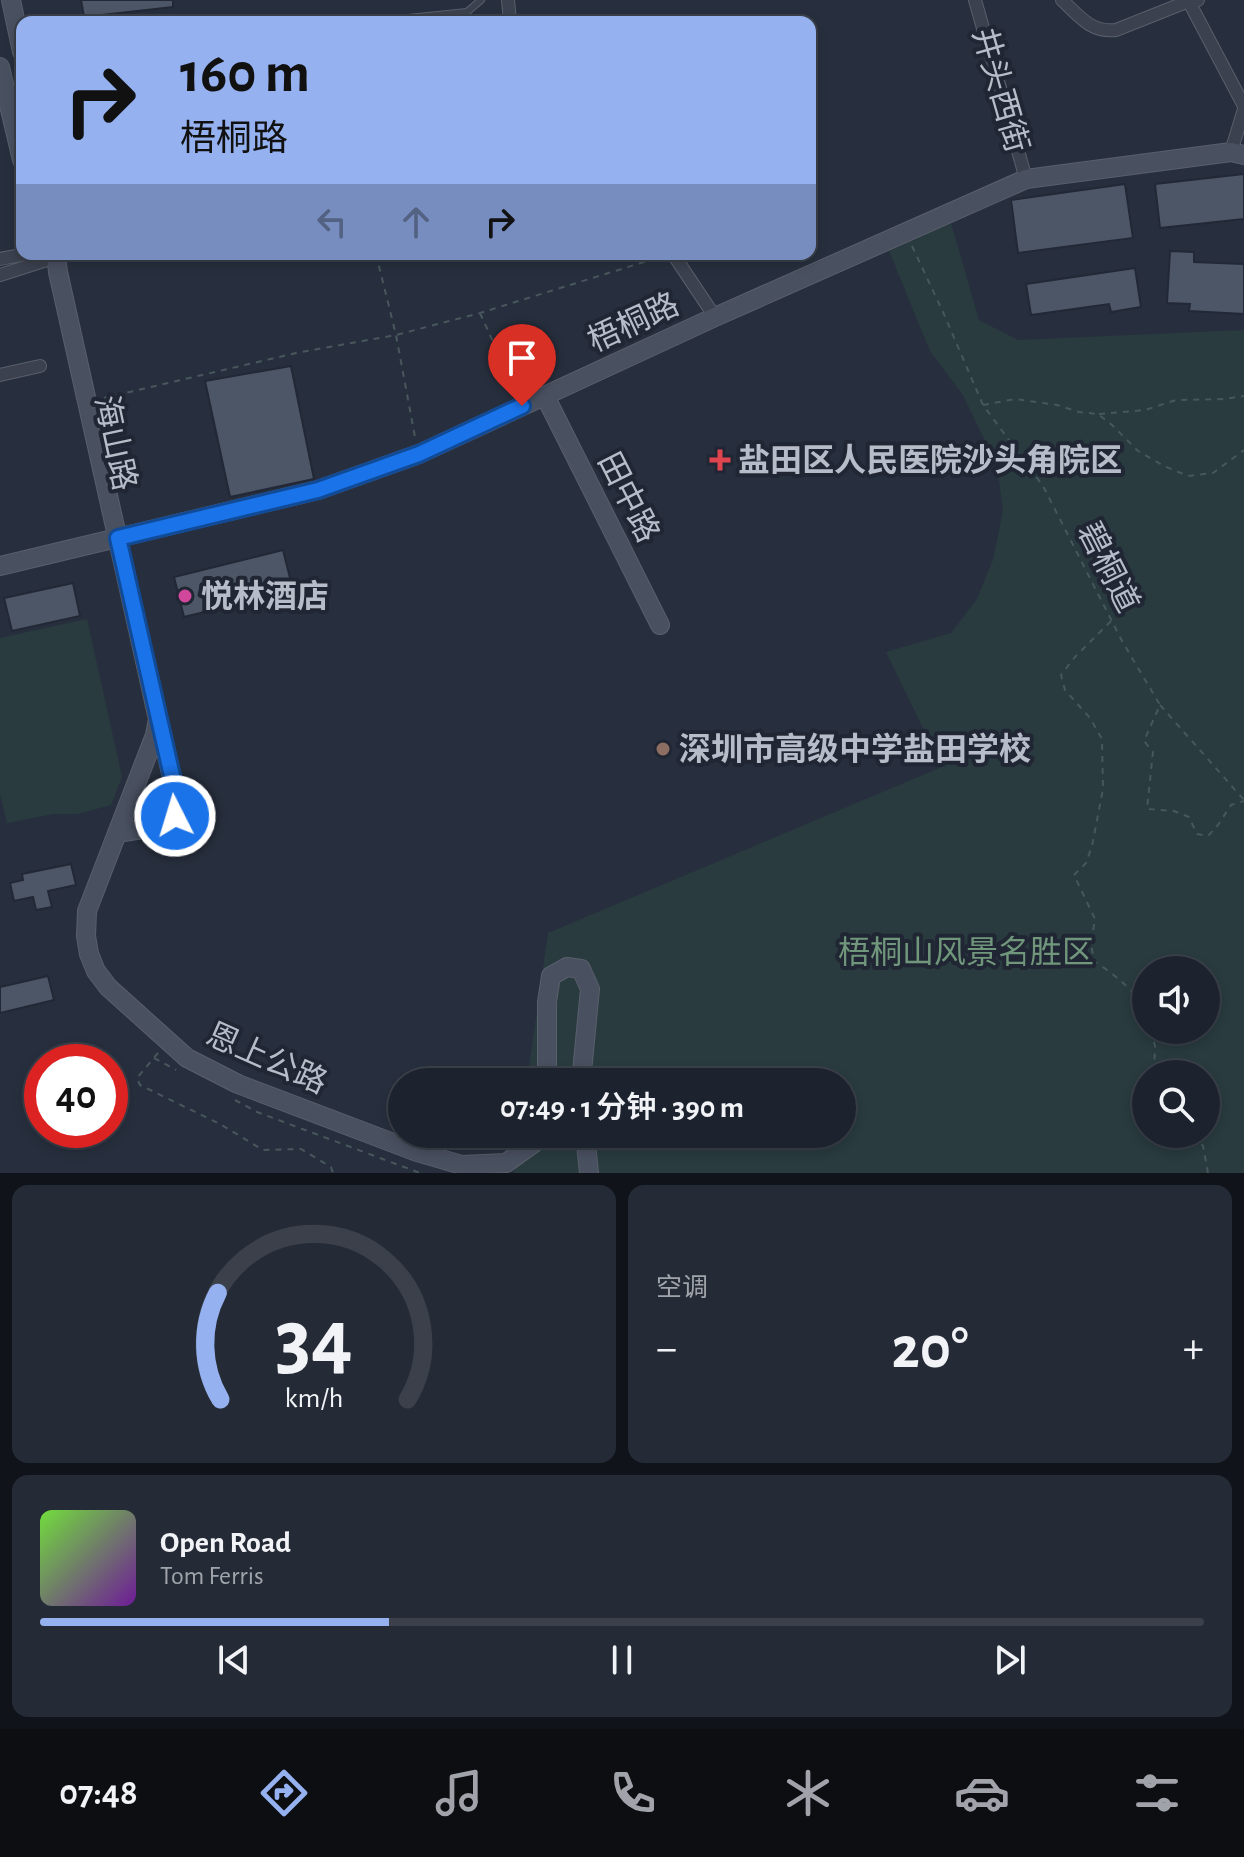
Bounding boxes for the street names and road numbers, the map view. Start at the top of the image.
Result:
street label: 井头西街 [967,24,1034,156]
street label: 梧桐路 [582,286,684,358]
street label: 海山路 [89,393,143,493]
street label: 田中路 [592,447,666,547]
street label: 碧桐道 [1072,517,1146,617]
street label: 恩上公路 [202,1016,332,1100]

